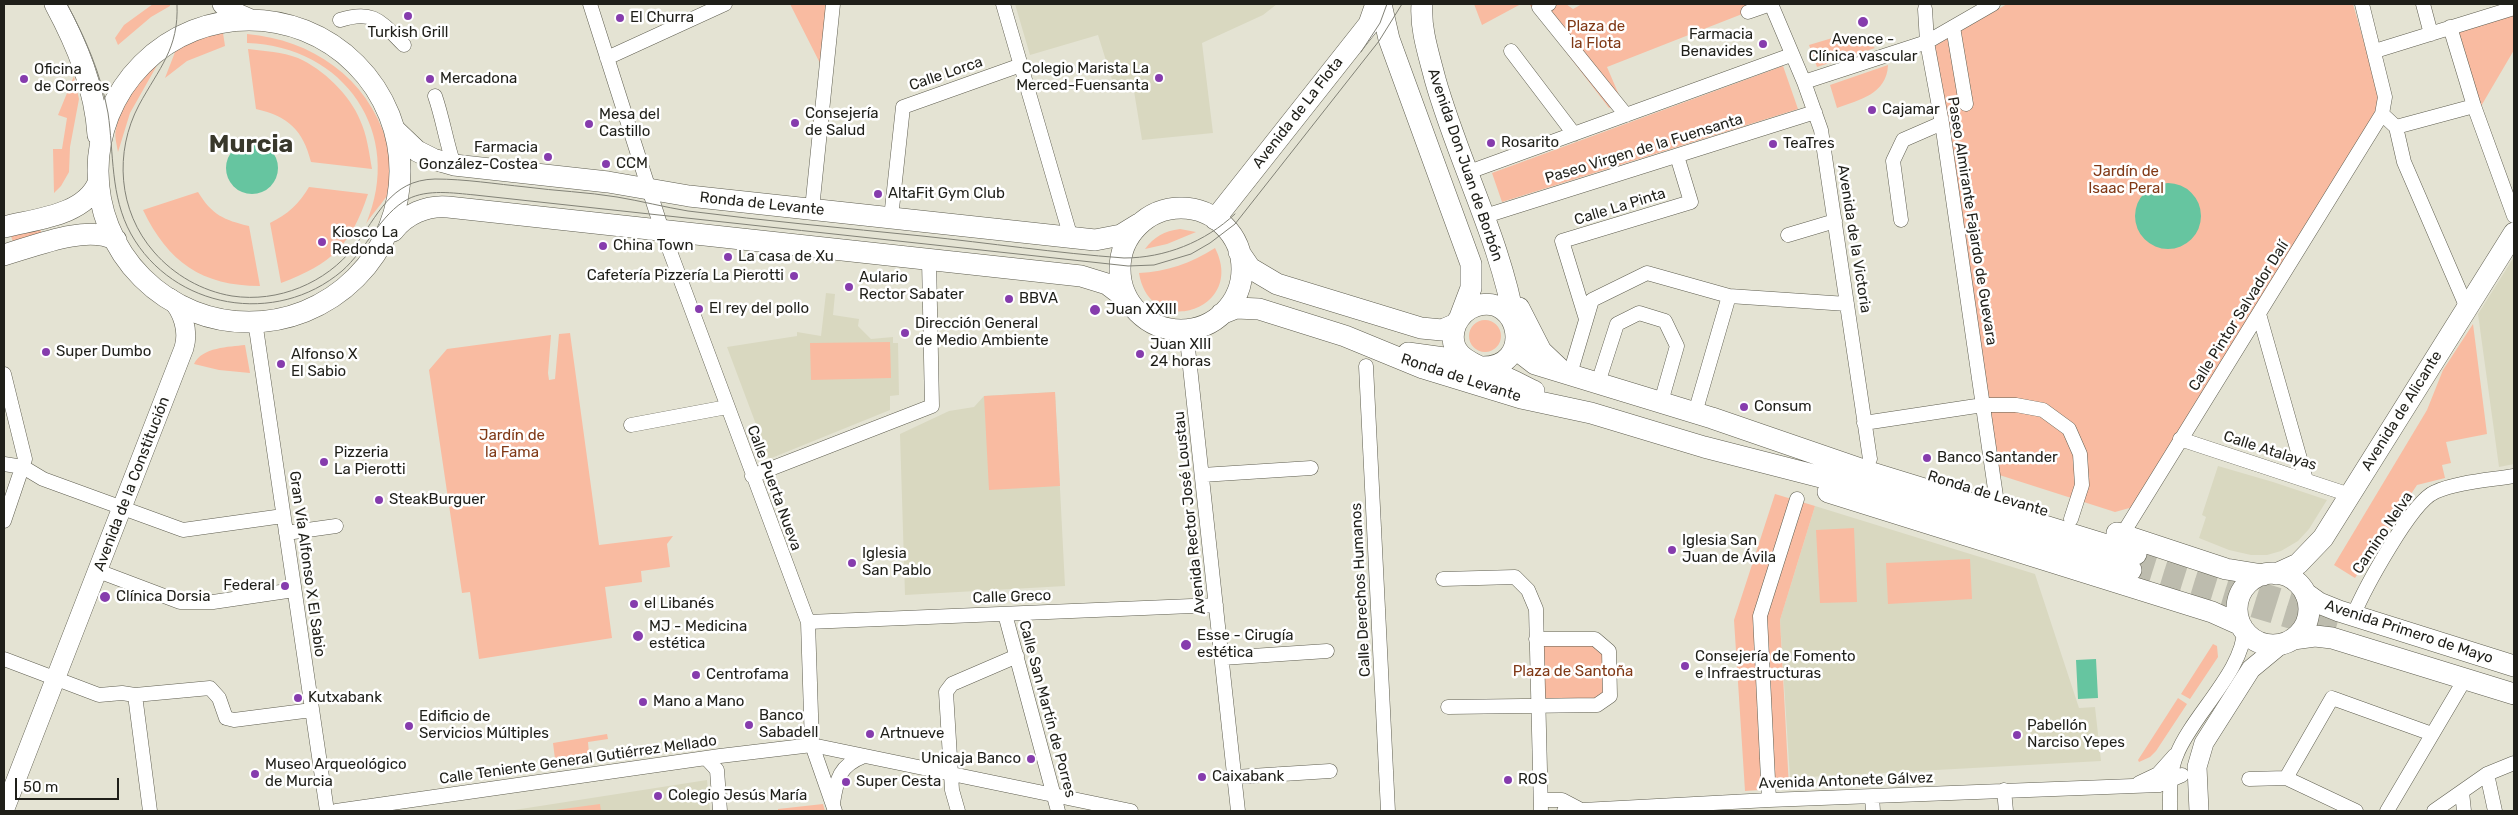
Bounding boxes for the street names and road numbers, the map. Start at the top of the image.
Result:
street label: Calle Lorca [907,53,985,95]
street label: Avenida de La Flota [1249,54,1347,172]
street label: Avenida Don Juan de Borbón [1423,66,1507,264]
street label: Paseo Almirante Fajardo de Guevara [1943,95,2001,347]
street label: Paseo Virgen de la Fuensanta [1543,110,1745,188]
street label: Avenida de la Victoria [1833,164,1875,314]
street label: Calle La Pinta [1572,185,1668,229]
street label: Ronda de Levante [699,189,825,219]
street label: Calle Pintor Salvador Dalí [2185,237,2293,395]
street label: Avenida de Alicante [2358,348,2446,474]
street label: Ronda de Levante [1399,350,1523,406]
street label: Avenida de la Constitución [90,394,174,574]
street label: Avenida Rector José Loustau [1170,410,1210,616]
street label: Calle Puerta Nueva [743,423,805,553]
street label: Calle Atalayas [2221,427,2319,475]
street label: Ronda de Levante [1925,467,2051,521]
street label: Gran Vía Alfonso X El Sabio [285,470,329,658]
street label: Camino Nelva [2349,488,2417,578]
street label: Calle Derechos Humanos [1347,502,1375,678]
street label: Calle Greco [972,587,1052,607]
street label: Avenida Primero de Mayo [2323,596,2495,668]
street label: Calle San Martín de Porres [1015,618,1079,800]
street label: Calle Teniente General Gutiérrez Mellado [438,732,718,788]
street label: Avenida Antonete Gálvez [1758,769,1934,793]

